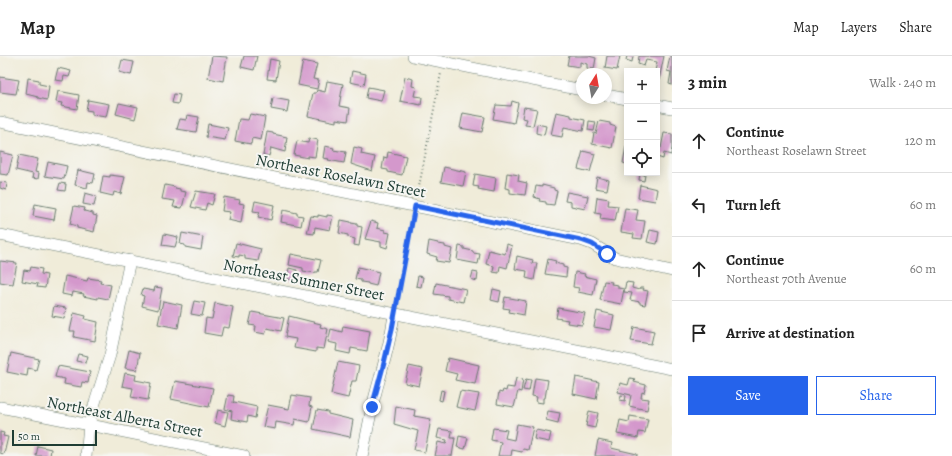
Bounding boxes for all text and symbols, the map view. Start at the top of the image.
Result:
text: Map [20,15,55,41]
text: Map [793,18,819,37]
text: Layers [841,18,877,37]
text: Share [899,18,932,37]
north arrow [576,68,612,104]
map controls [624,68,660,176]
button: + [624,68,660,104]
text: 3 min [688,71,727,94]
text: Walk · 240 m [869,74,936,91]
button: − [624,104,660,140]
text: Continue [726,122,784,142]
icon: ahead [688,130,710,152]
text: 120 m [905,132,936,149]
button: locate [624,140,660,176]
text: Northeast Roselawn Street [726,142,867,159]
street label: Northeast Roselawn Street [254,149,428,203]
icon: left [688,194,710,216]
text: Turn left [726,195,781,215]
text: 60 m [910,196,936,213]
route start [598,245,616,263]
text: Continue [726,250,784,270]
street label: Northeast Sumner Street [221,254,386,306]
icon: ahead [688,258,710,280]
text: 60 m [910,260,936,277]
text: Northeast 70th Avenue [726,270,847,287]
icon: arrive [688,322,710,344]
text: Arrive at destination [726,323,855,343]
button: Save [688,376,808,415]
button: Share [816,376,936,415]
street label: Northeast Alberta Street [45,391,205,443]
route end [363,398,381,416]
scale bar [12,428,97,447]
text: 50 m [18,429,40,444]

